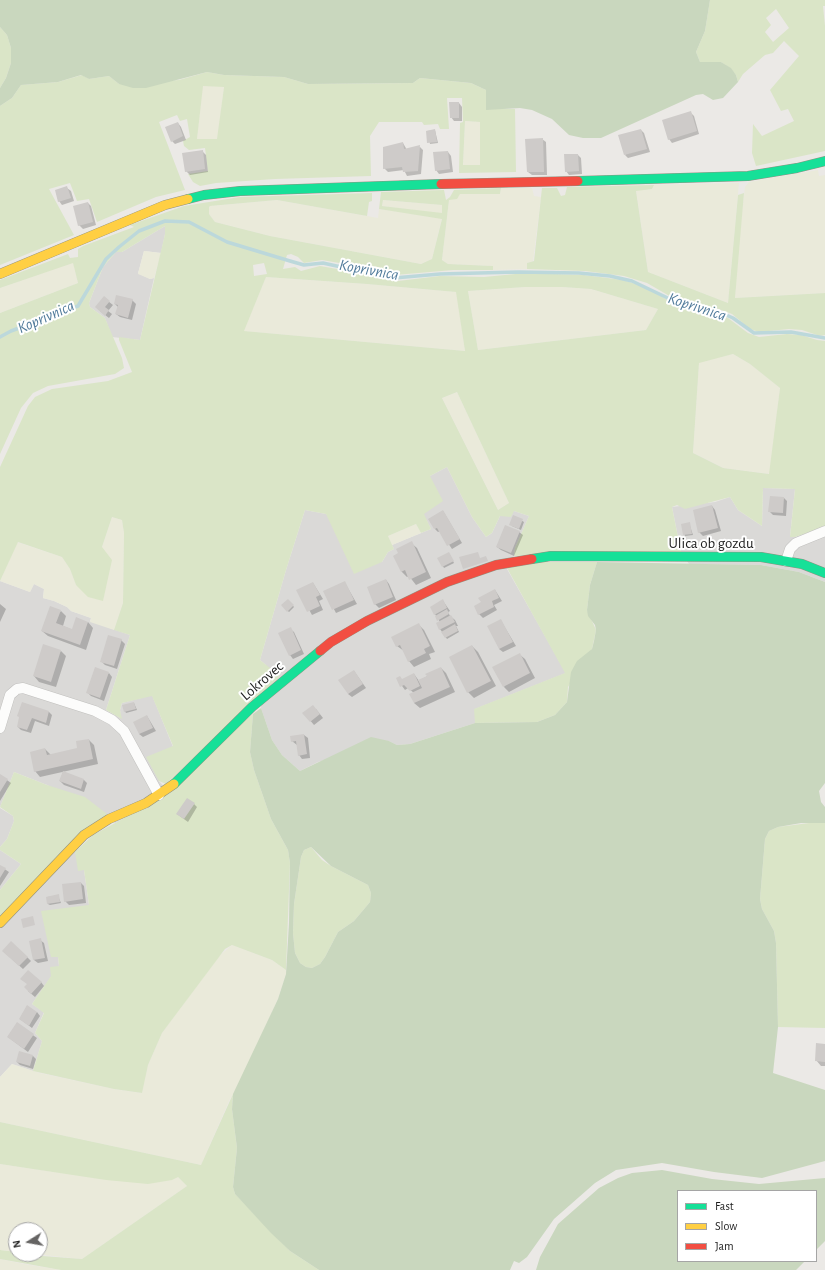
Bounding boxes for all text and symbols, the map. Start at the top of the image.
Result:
water label: Koprivnica [338,255,400,285]
water label: Koprivnica [665,289,729,325]
water label: Koprivnica [15,296,77,338]
street label: Ulica ob gozdu [668,534,754,552]
street label: Lokrovec [237,657,287,705]
legend [677,1190,817,1262]
text: Fast [715,1200,734,1212]
text: Slow [715,1220,737,1232]
north arrow [8,1222,48,1262]
text: N [11,1239,23,1249]
text: Jam [715,1240,734,1252]

